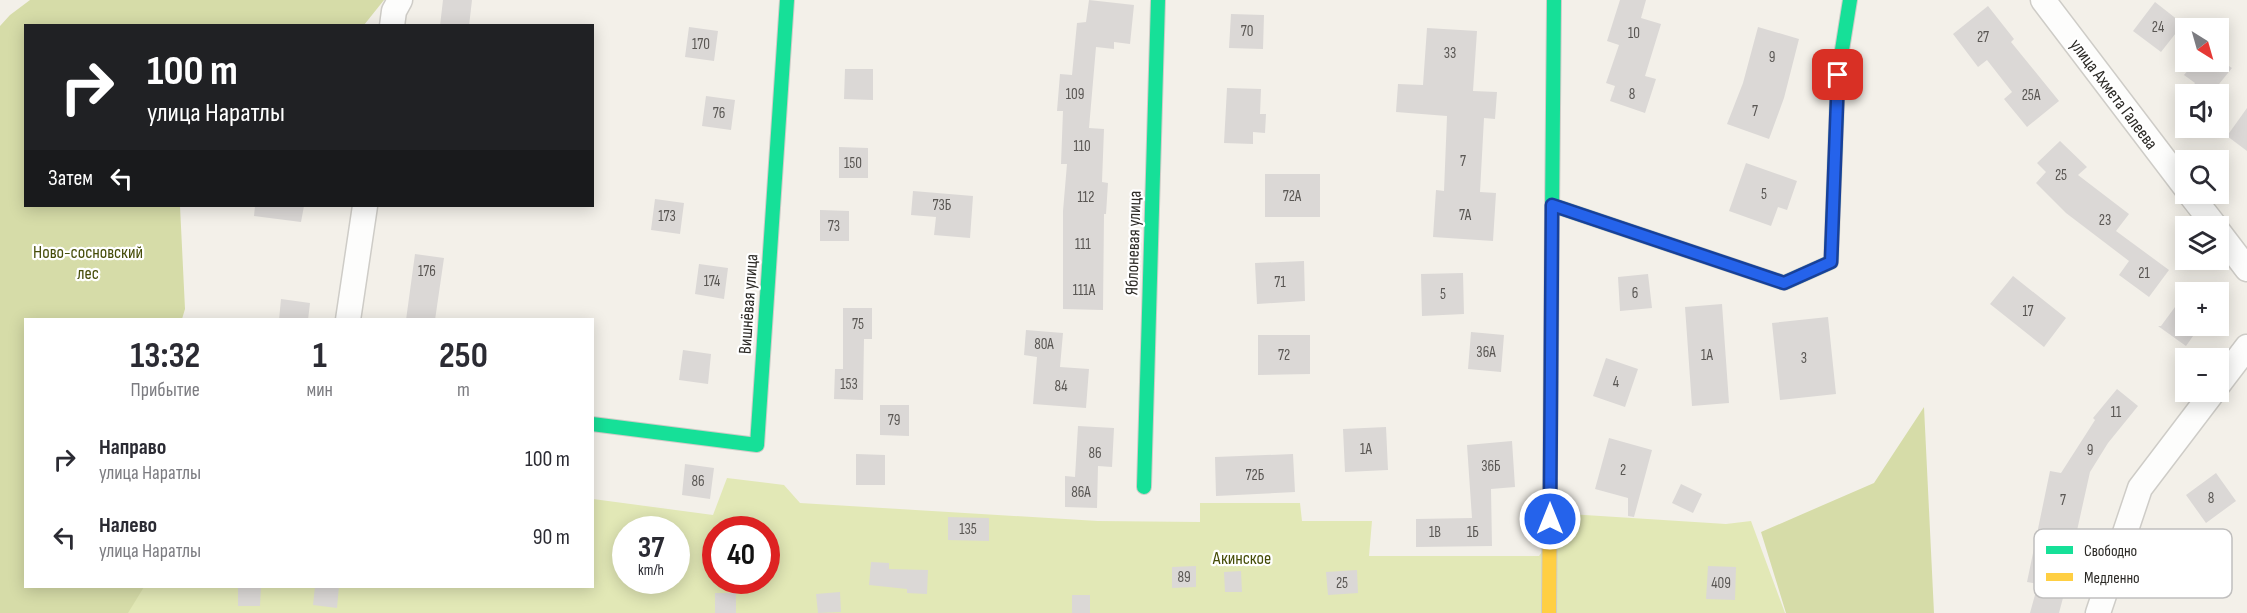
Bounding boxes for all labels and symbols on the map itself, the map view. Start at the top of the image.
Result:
house number: 24 [2152,18,2164,37]
north arrow [2175,18,2229,72]
house number: 70 [1241,22,1253,41]
house number: 10 [1628,24,1640,43]
house number: 27 [1977,28,1989,47]
house number: 170 [692,35,710,54]
street label: улица Ахмета Галеева [2065,35,2162,154]
house number: 33 [1444,44,1456,63]
house number: 9 [1769,48,1775,67]
pin [1812,49,1863,100]
house number: 109 [1066,85,1084,104]
house number: 8 [1629,85,1635,104]
house number: 25А [2022,86,2041,105]
house number: 7 [1752,102,1758,121]
house number: 76 [713,104,725,123]
house number: 110 [1073,137,1091,156]
house number: 7 [1460,152,1466,171]
house number: 150 [844,154,862,173]
house number: 25 [2055,166,2067,185]
house number: 5 [1761,185,1767,204]
house number: 72А [1283,187,1302,206]
house number: 112 [1078,188,1094,207]
street label: Яблоневая улица [1121,190,1146,296]
house number: 73Б [933,196,952,215]
house number: 7А [1459,206,1472,225]
house number: 173 [658,207,676,226]
house number: 23 [2099,211,2111,230]
house number: 73 [828,217,840,236]
house number: 111 [1075,235,1092,254]
park label: Ново-сосновский лес [33,242,143,284]
street label: Вишнёвая улица [735,253,762,355]
house number: 176 [418,262,436,281]
house number: 21 [2138,264,2150,283]
house number: 174 [704,272,720,291]
house number: 71 [1274,273,1286,292]
house number: 111А [1073,281,1096,300]
house number: 6 [1632,284,1638,303]
house number: 5 [1440,285,1446,304]
house number: 17 [2022,302,2034,321]
house number: 75 [852,315,864,334]
house number: 80А [1034,335,1054,354]
house number: 36А [1476,343,1496,362]
house number: 72 [1278,346,1290,365]
house number: 1А [1701,346,1714,365]
house number: 3 [1801,349,1807,368]
house number: 4 [1613,373,1619,392]
house number: 153 [840,375,858,394]
house number: 84 [1054,377,1068,396]
house number: 11 [2111,403,2122,422]
house number: 79 [888,411,900,430]
house number: 1А [1360,440,1373,459]
house number: 9 [2087,441,2093,460]
house number: 86 [1088,444,1102,463]
house number: 36Б [1481,457,1501,476]
house number: 2 [1620,461,1626,480]
house number: 72Б [1246,466,1265,485]
house number: 86 [691,472,705,491]
house number: 86А [1071,483,1091,502]
position arrow [1518,487,1582,551]
house number: 8 [2208,489,2214,508]
house number: 7 [2060,491,2066,510]
speed limit sign: 40 [702,516,780,594]
house number: 135 [959,520,977,539]
house number: 1В [1429,523,1441,542]
house number: 1Б [1467,523,1479,542]
legend [2034,529,2232,598]
text: Свободно [2084,542,2137,561]
park label: Акинское [1212,548,1271,569]
house number: 89 [1177,568,1191,587]
text: Медленно [2084,569,2140,588]
house number: 25 [1336,574,1348,593]
house number: 409 [1711,574,1731,593]

